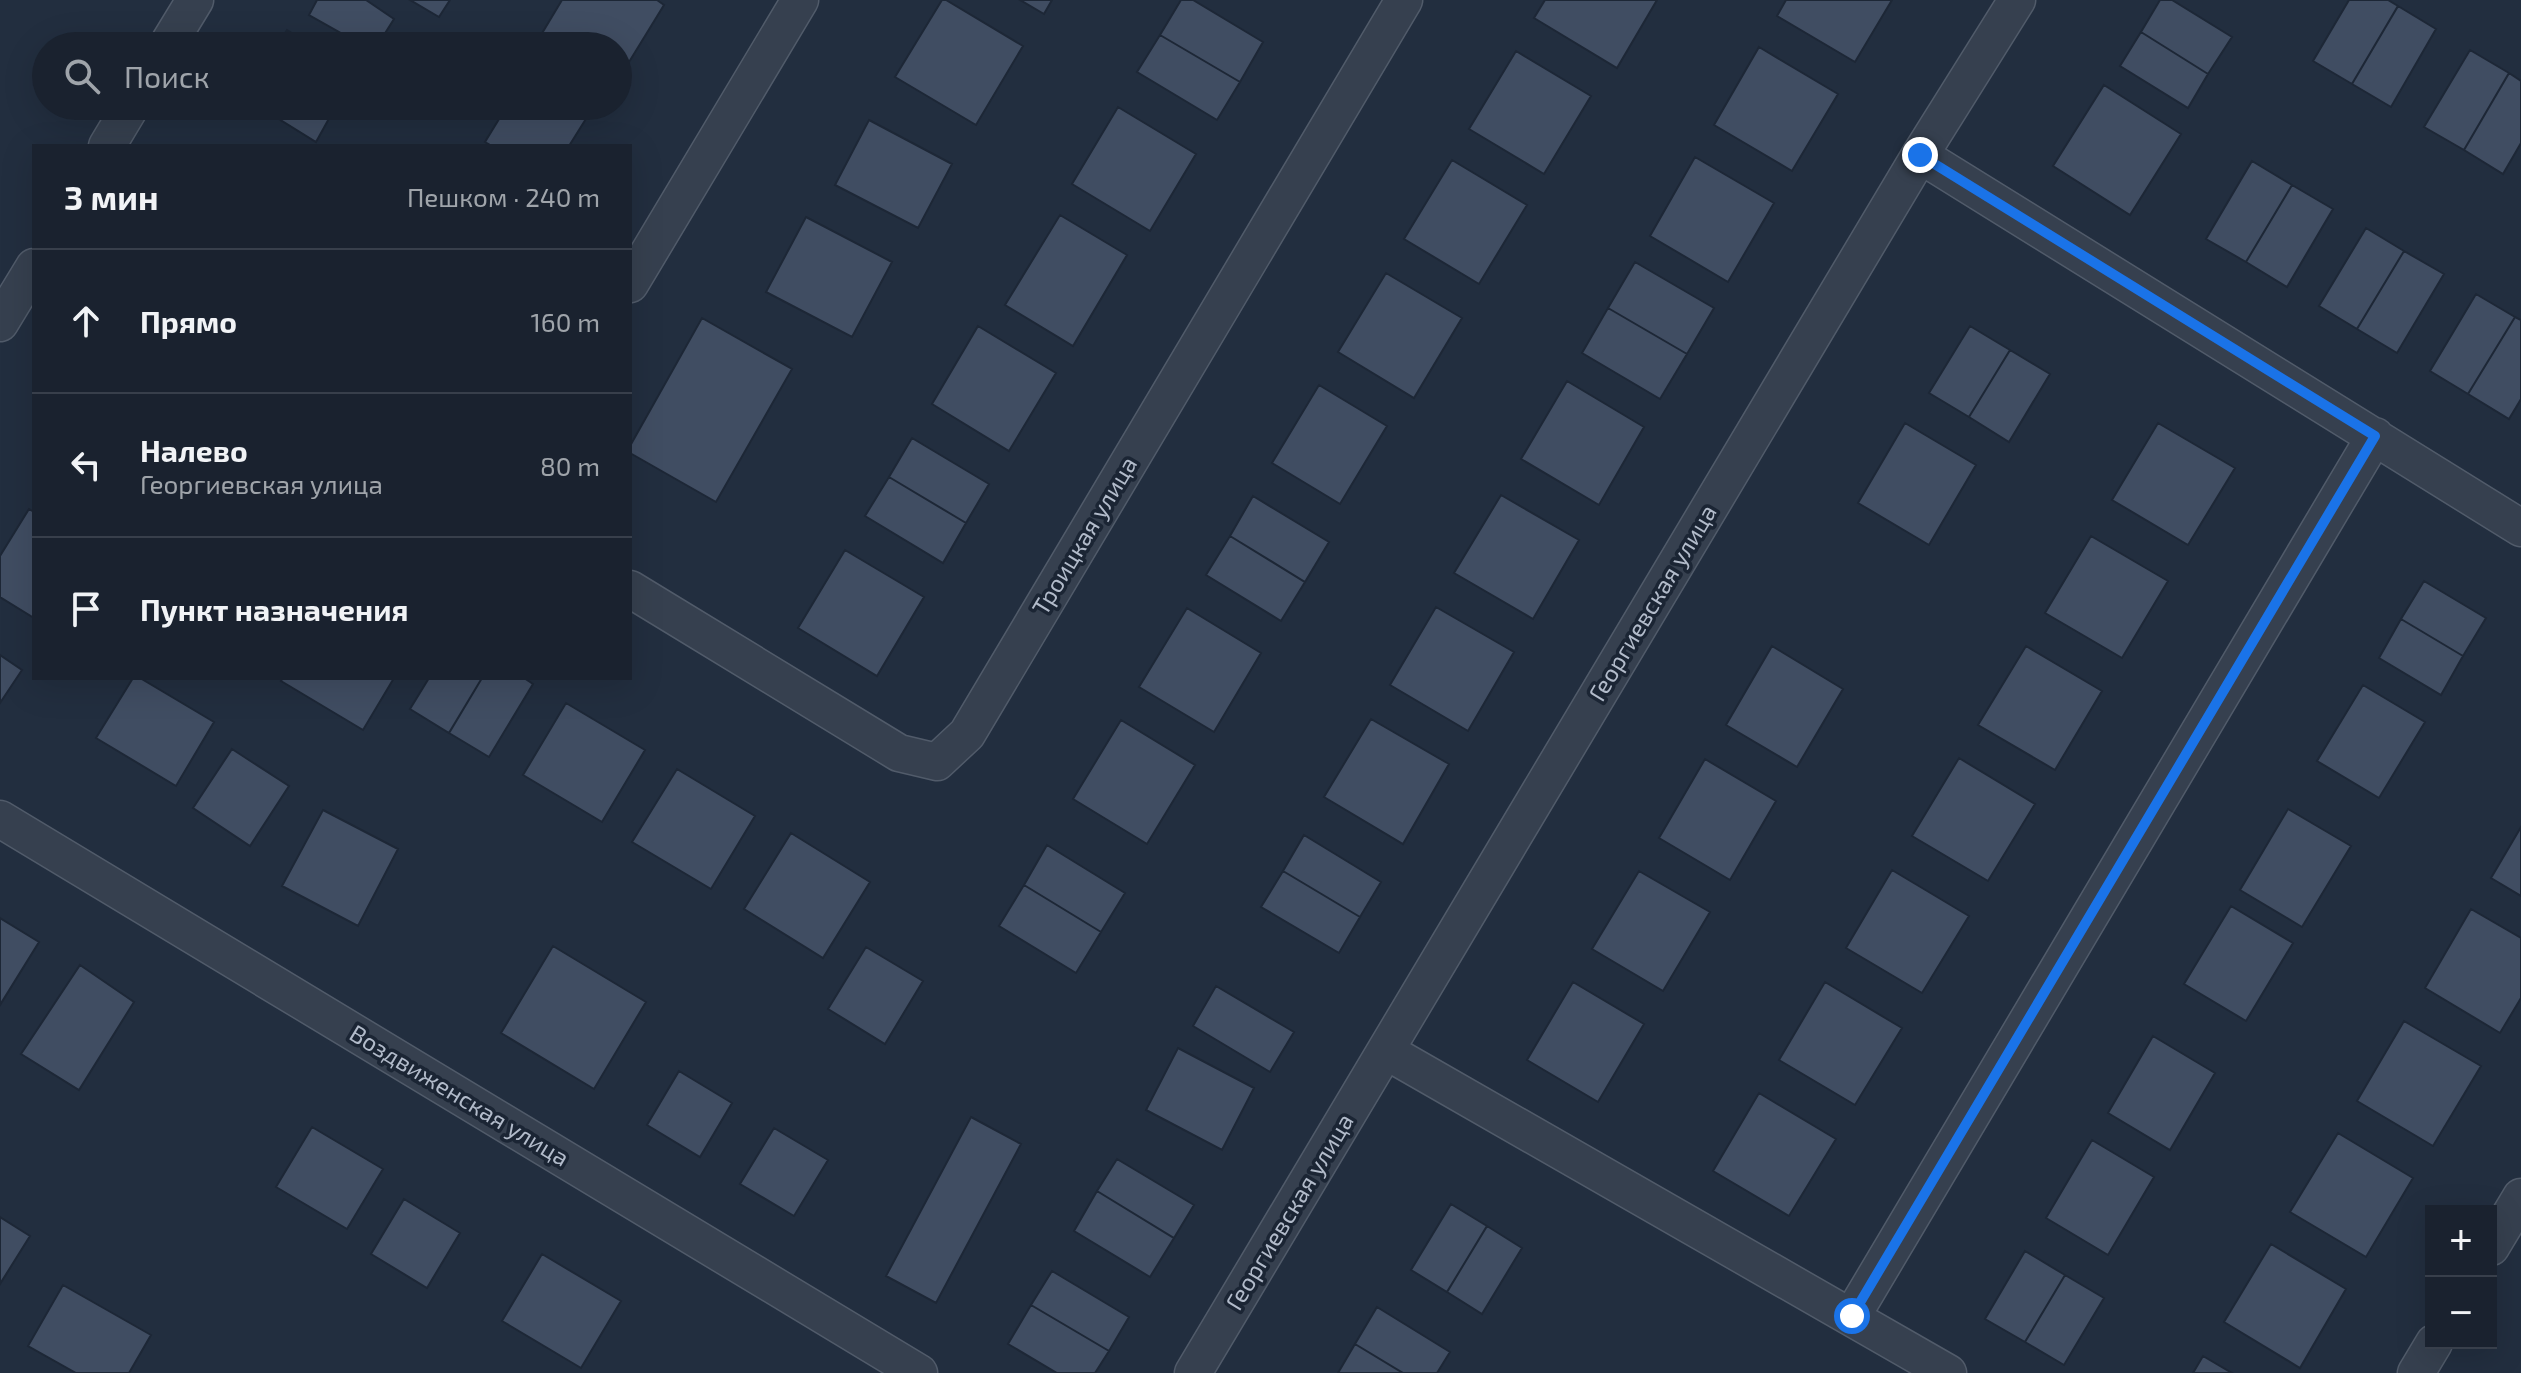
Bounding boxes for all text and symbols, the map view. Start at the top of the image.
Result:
search box [32,32,632,120]
icon: search [60,54,104,98]
text: Поиск [124,58,210,94]
route end [1902,137,1938,173]
text: 3 мин [64,176,159,217]
text: Пешком · 240 m [407,181,600,212]
icon: ahead [64,299,108,343]
text: Прямо [140,303,237,339]
text: 160 m [531,306,600,337]
text: Налево [140,432,248,468]
icon: left [64,443,108,487]
text: 80 m [540,450,600,481]
street label: Троицкая улица [1025,451,1143,620]
text: Георгиевская улица [140,468,383,499]
street label: Георгиевская улица [1582,499,1723,706]
icon: arrive [64,587,108,631]
text: Пункт назначения [140,591,408,627]
street label: Воздвиженская улица [344,1018,575,1173]
street label: Георгиевская улица [1219,1108,1360,1315]
map controls [2425,1205,2497,1349]
button: + [2425,1205,2497,1277]
button: − [2425,1277,2497,1349]
route start [1834,1298,1870,1334]

